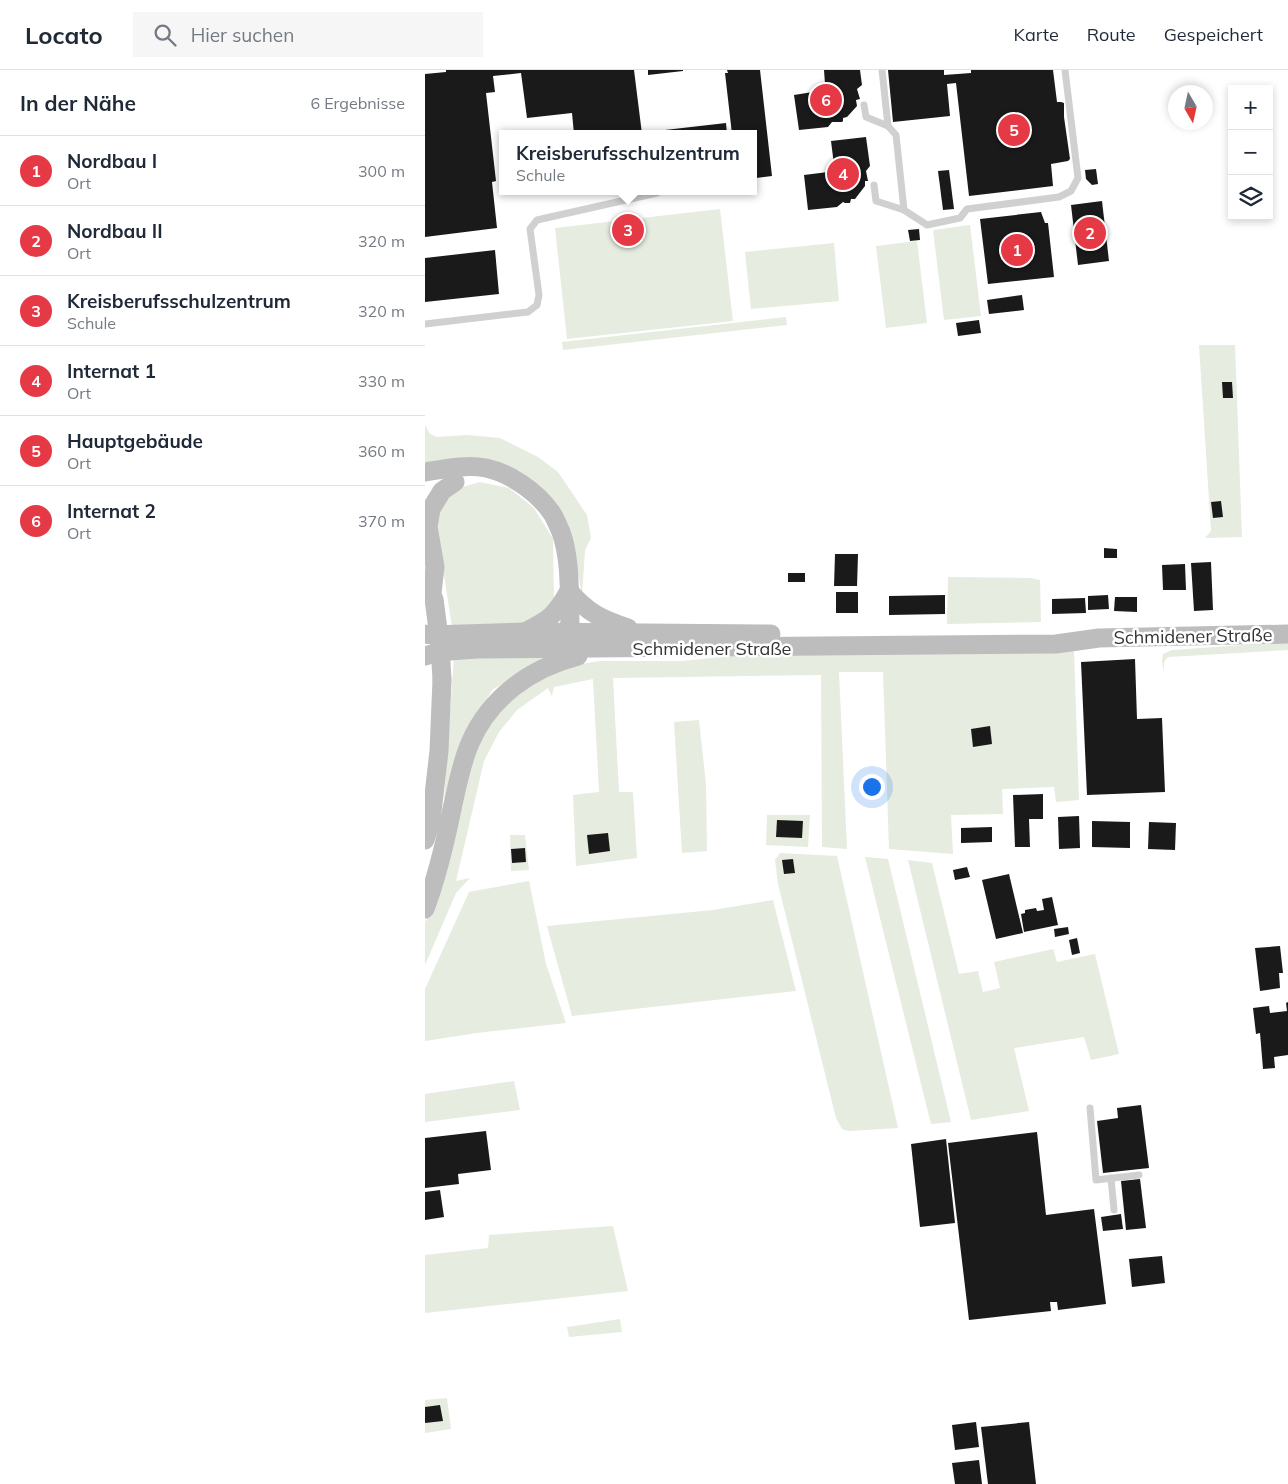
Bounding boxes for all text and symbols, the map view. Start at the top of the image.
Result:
search box [133,12,483,57]
text: Locato [25,20,103,50]
icon: search [151,21,179,49]
text: Hier suchen [191,23,294,47]
text: Karte [1014,23,1059,46]
text: Route [1087,23,1136,46]
text: Gespeichert [1164,23,1263,46]
pin: 6 [810,81,842,119]
north arrow [1168,85,1213,130]
map controls [1228,85,1273,220]
button: + [1228,85,1273,130]
text: In der Nähe [20,90,136,116]
text: 6 Ergebnisse [310,93,405,113]
pin: 5 [998,111,1030,149]
popup [499,130,757,195]
button: − [1228,130,1273,175]
text: Kreisberufsschulzentrum [516,141,740,165]
text: Nordbau I [67,149,157,173]
pin: 4 [827,155,859,193]
text: 1 [31,161,41,181]
text: 300 m [358,161,405,181]
text: Schule [516,165,565,185]
text: Ort [67,173,91,193]
button: layers [1228,175,1273,220]
pin: 3 [612,211,644,249]
pin: 2 [1074,214,1106,252]
text: Nordbau II [67,219,163,243]
text: 2 [31,231,41,251]
text: 320 m [358,231,405,251]
pin: 1 [1001,231,1033,269]
text: Ort [67,243,91,263]
text: Kreisberufsschulzentrum [67,289,291,313]
text: 3 [31,301,41,321]
text: 320 m [358,301,405,321]
text: Schule [67,313,116,333]
text: Internat 1 [67,359,156,383]
text: 4 [31,371,41,391]
text: 330 m [358,371,405,391]
text: Ort [67,383,91,403]
text: Hauptgebäude [67,429,203,453]
text: 5 [31,441,41,461]
text: 360 m [358,441,405,461]
text: Ort [67,453,91,473]
text: Internat 2 [67,499,156,523]
text: 6 [31,511,41,531]
text: 370 m [358,511,405,531]
text: Ort [67,523,91,543]
street label: Schmidener Straße [1113,623,1273,649]
street label: Schmidener Straße [633,637,791,660]
your location [859,774,885,800]

